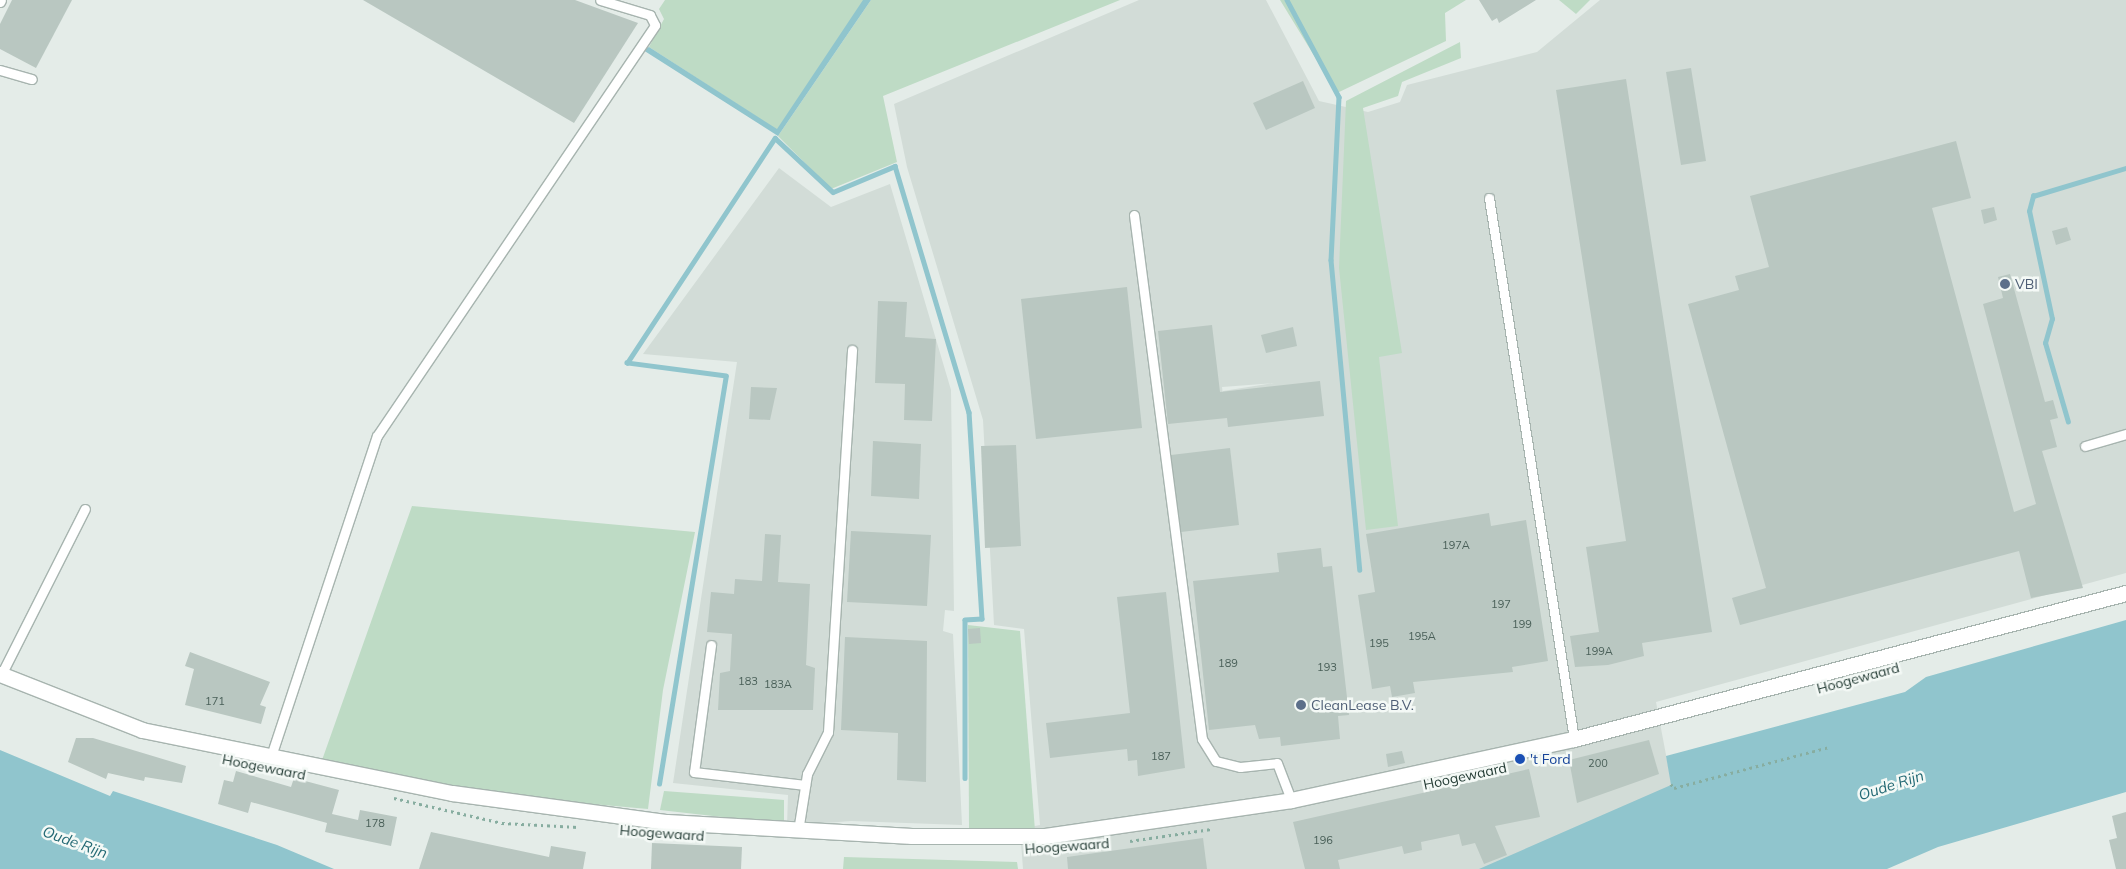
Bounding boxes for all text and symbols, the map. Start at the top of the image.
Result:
place label: VBI [2015,276,2038,292]
marker: VBI [1999,278,2011,290]
house number: 197A [1442,538,1470,552]
house number: 197 [1491,597,1511,611]
house number: 199 [1512,617,1532,631]
house number: 195A [1408,629,1436,643]
house number: 195 [1369,636,1389,650]
house number: 199A [1585,644,1613,658]
house number: 189 [1218,656,1238,670]
street label: Hoogewaard [1815,659,1901,697]
house number: 193 [1317,660,1337,674]
house number: 183 [738,674,758,688]
house number: 183A [764,677,792,691]
house number: 171 [205,694,225,708]
place label: CleanLease B.V. [1311,697,1414,713]
marker: CleanLease B.V. [1295,699,1307,711]
house number: 187 [1151,749,1171,763]
street label: Hoogewaard [221,751,307,783]
place label: 't Ford [1530,751,1571,767]
marker: 't Ford [1514,753,1526,765]
house number: 200 [1588,756,1608,770]
street label: Hoogewaard [1422,759,1508,793]
water label: Oude Rijn [1856,766,1926,804]
house number: 178 [365,816,385,830]
water label: Oude Rijn [40,822,110,862]
street label: Hoogewaard [619,822,705,844]
house number: 196 [1313,833,1333,847]
street label: Hoogewaard [1024,835,1110,857]

